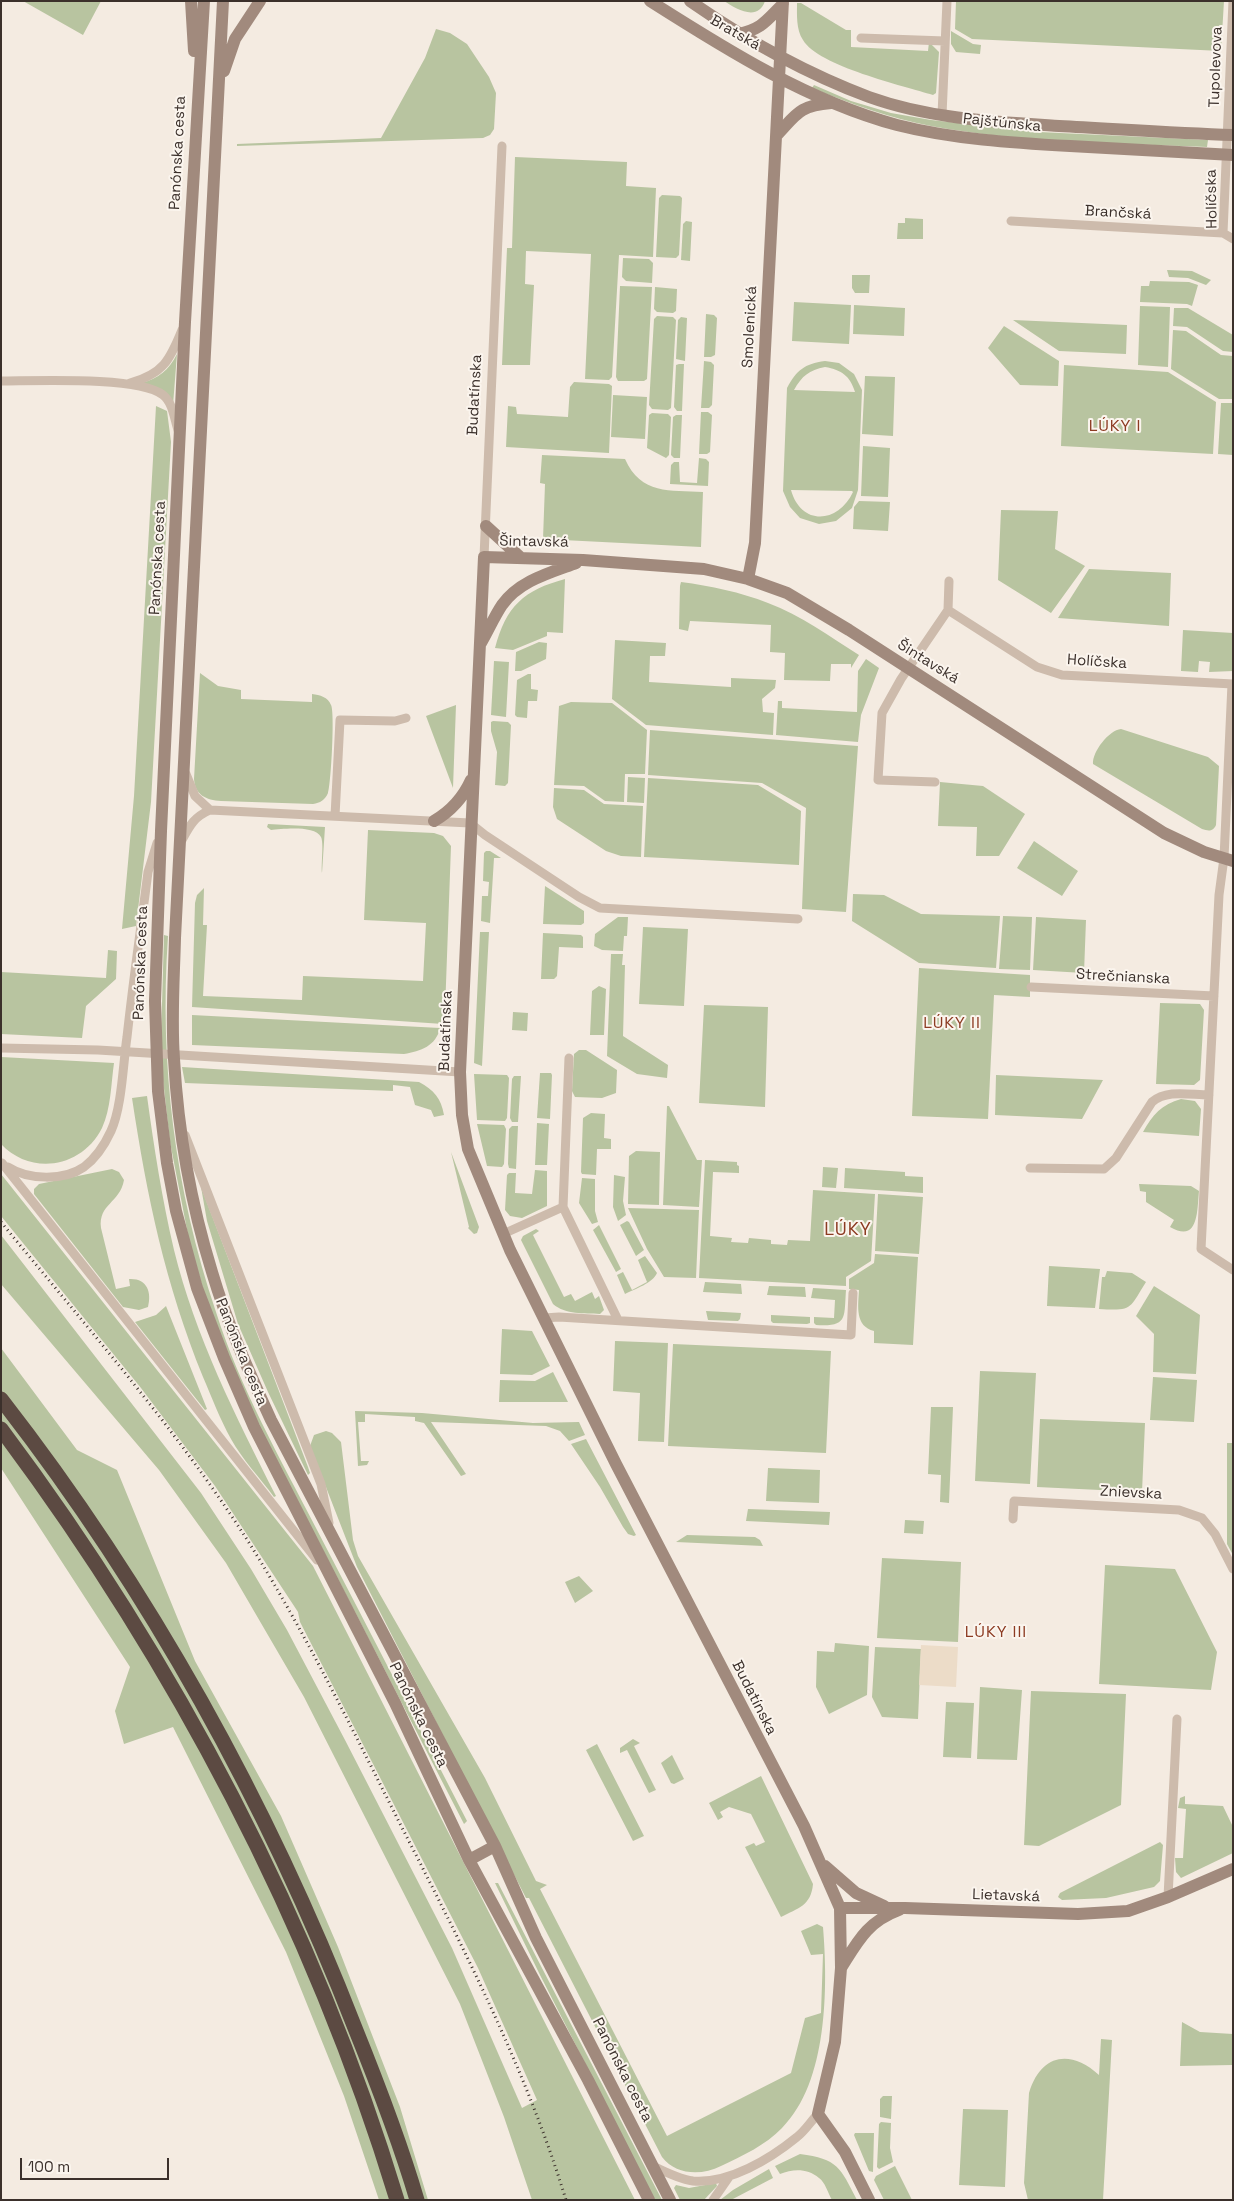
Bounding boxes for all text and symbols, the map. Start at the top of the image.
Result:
street label: Bratská [707,12,763,54]
street label: Tupolevova [1206,26,1226,108]
street label: Panónska cesta [166,95,190,211]
street label: Pajštúnska [962,110,1042,136]
street label: Holíčska [1202,169,1222,229]
street label: Brančská [1084,202,1152,224]
street label: Smolenická [739,285,761,369]
street label: Budatínska [464,354,486,436]
district label: LÚKY I [1088,417,1142,437]
street label: Panónska cesta [146,500,170,616]
street label: Šintavská [499,532,569,552]
street label: Šintavská [894,636,962,688]
street label: Holíčska [1067,651,1127,673]
street label: Panónska cesta [130,905,152,1021]
street label: Strečnianska [1075,966,1171,988]
street label: Budatínska [436,990,456,1072]
district label: LÚKY II [922,1014,982,1034]
district label: LÚKY [824,1219,872,1241]
street label: Panónska cesta [211,1296,271,1408]
street label: Znievska [1099,1482,1163,1504]
district label: LÚKY III [964,1623,1028,1643]
street label: Budatínska [728,1658,780,1738]
street label: Panónska cesta [385,1660,451,1770]
street label: Lietavská [972,1886,1040,1906]
street label: Panónska cesta [588,2015,656,2125]
scale bar [22,2148,171,2180]
text: 100 m [28,2157,70,2176]

